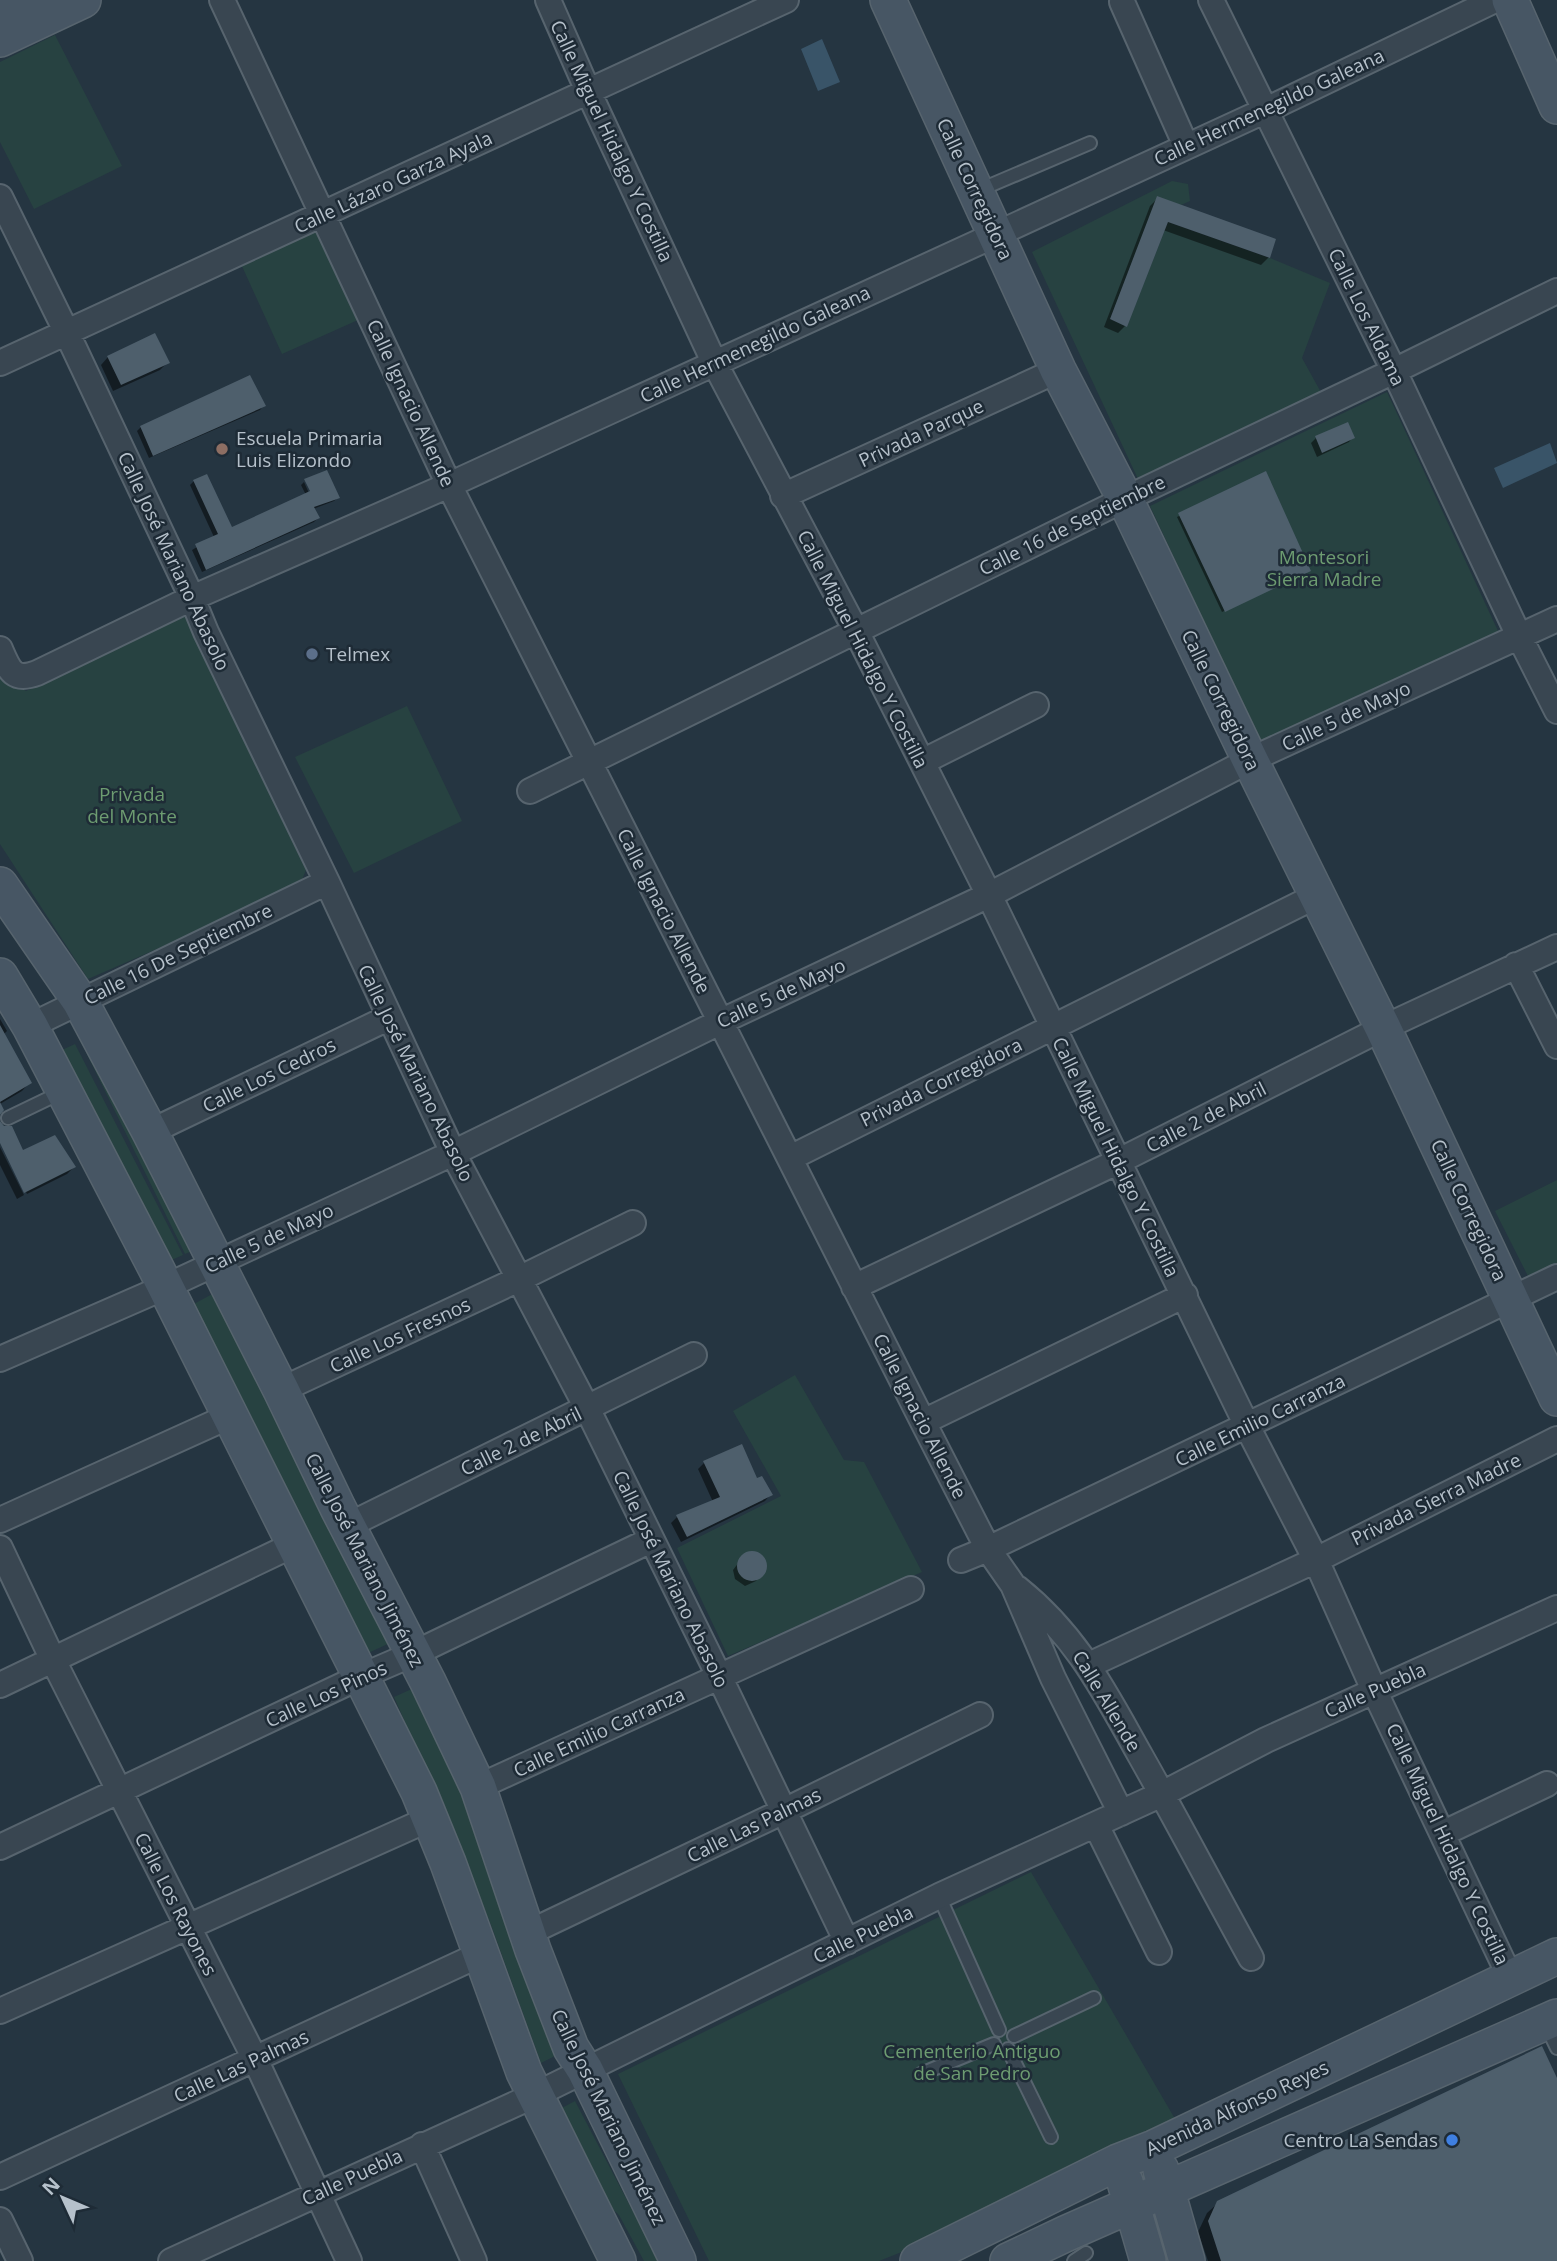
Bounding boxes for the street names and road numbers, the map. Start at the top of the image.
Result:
street label: Calle Miguel Hidalgo Y Costilla [544,16,680,266]
street label: Calle Hermenegildo Galeana [1150,42,1388,172]
street label: Calle Corregidora [931,114,1019,264]
street label: Calle Lázaro Garza Ayala [290,125,496,239]
street label: Calle Los Aldama [1322,244,1412,390]
street label: Calle Hermenegildo Galeana [636,279,874,409]
street label: Calle Ignacio Allende [361,315,461,491]
street label: Privada Parque [854,393,988,473]
street label: Calle José Mariano Abasolo [112,447,236,675]
street label: Calle 16 de Septiembre [975,469,1169,581]
street label: Calle Miguel Hidalgo Y Costilla [791,525,935,773]
street label: Calle Corregidora [1176,625,1266,775]
street label: Calle 5 de Mayo [1277,675,1415,757]
street label: Calle Ignacio Allende [611,824,717,998]
street label: Calle 16 De Septiembre [80,897,276,1011]
street label: Calle 5 de Mayo [712,952,850,1034]
street label: Calle José Mariano Abasolo [352,960,480,1186]
street label: Calle Los Cedros [198,1031,340,1119]
street label: Privada Corregidora [856,1031,1026,1133]
street label: Calle Miguel Hidalgo Y Costilla [1046,1033,1186,1281]
street label: Calle 2 de Abril [1141,1076,1271,1158]
street label: Calle Corregidora [1425,1135,1513,1285]
street label: Calle 5 de Mayo [200,1197,338,1279]
street label: Calle Los Fresnos [325,1291,475,1379]
street label: Calle Ignacio Allende [867,1329,973,1503]
street label: Calle Emilio Carranza [1171,1367,1349,1473]
street label: Calle 2 de Abril [456,1400,586,1482]
street label: Privada Sierra Madre [1347,1447,1525,1551]
street label: Calle José Mariano Jiménez [300,1448,430,1672]
street label: Calle José Mariano Abasolo [607,1466,735,1692]
street label: Calle Allende [1067,1645,1147,1757]
street label: Calle Los Pinos [261,1654,391,1734]
street label: Calle Puebla [1320,1656,1430,1724]
street label: Calle Emilio Carranza [509,1681,689,1783]
street label: Calle Miguel Hidalgo Y Costilla [1380,1719,1516,1969]
street label: Calle Las Palmas [683,1781,825,1869]
street label: Calle Los Rayones [129,1828,223,1980]
street label: Calle Puebla [809,1899,917,1969]
street label: Calle José Mariano Jiménez [545,2005,673,2229]
street label: Calle Las Palmas [169,2023,313,2109]
street label: Avenida Alfonso Reyes [1141,2054,1333,2162]
street label: Calle Puebla [297,2142,407,2212]

